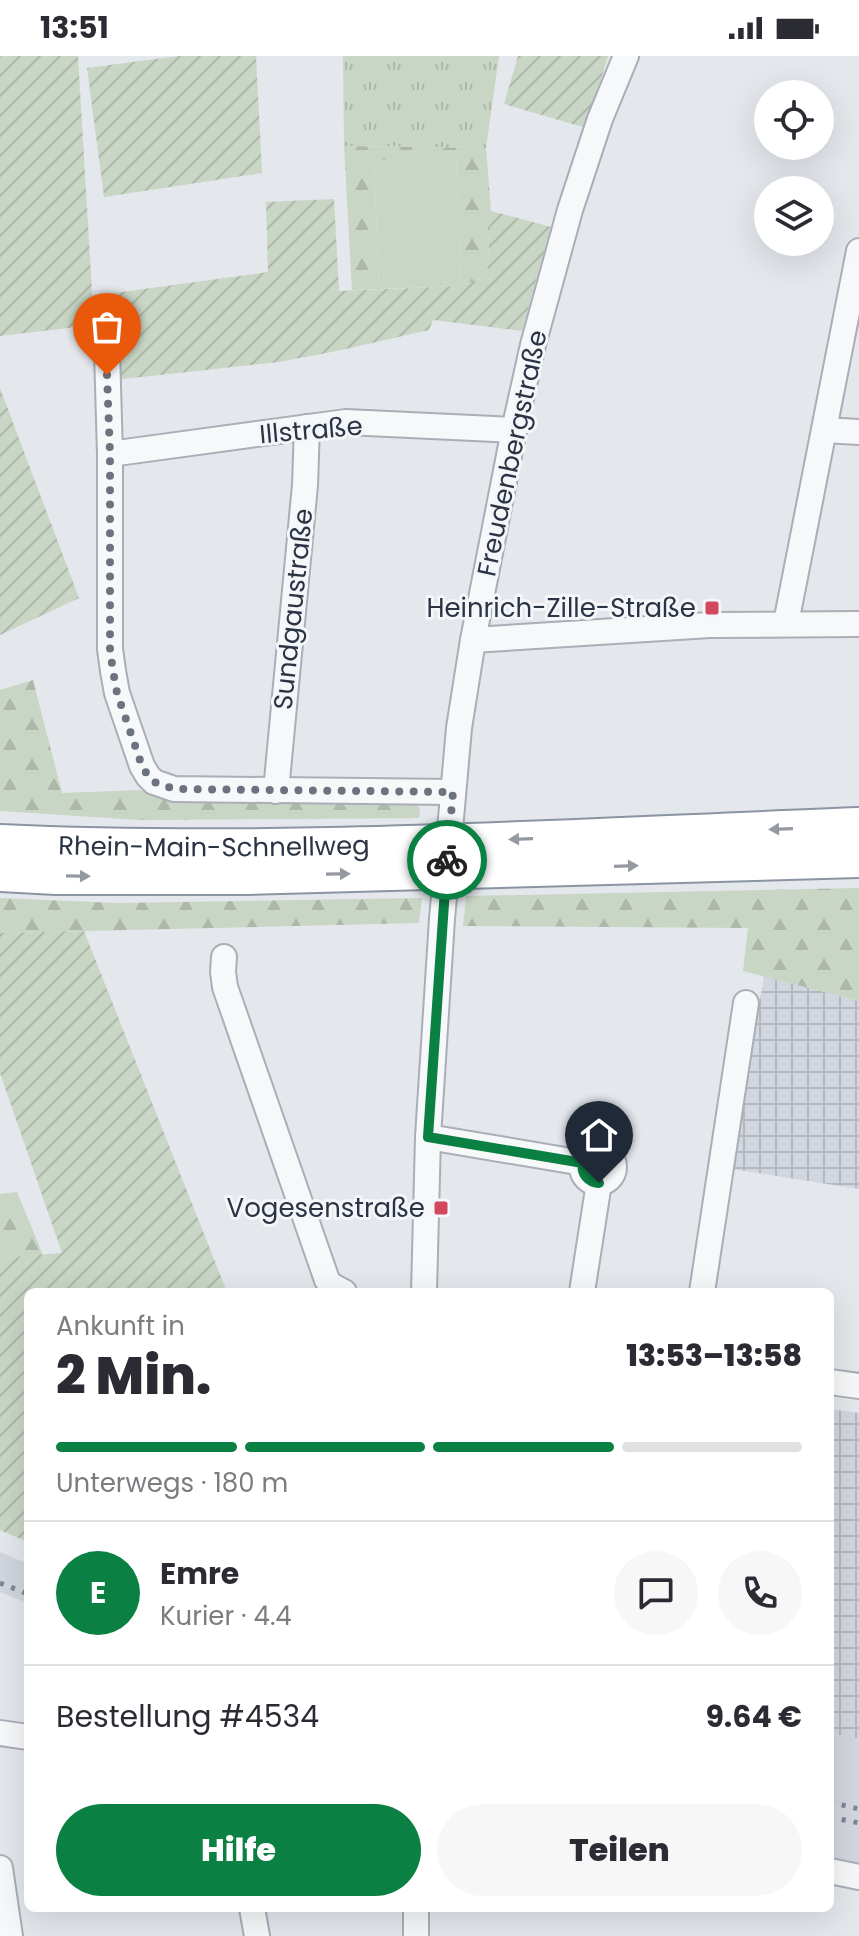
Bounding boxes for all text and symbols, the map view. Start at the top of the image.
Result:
text: 13:51 [40,6,109,49]
map controls [754,80,834,256]
button: locate [754,80,834,160]
button: layers [754,176,834,256]
pin [73,293,141,375]
icon: bag [85,305,129,349]
street label: Freudenbergstraße [468,326,556,580]
street label: Illstraße [258,408,364,452]
street label: Sundgaustraße [265,507,321,711]
place label: Heinrich-Zille-Straße [426,590,696,626]
marker: Heinrich-Zille-Straße [703,599,721,617]
courier [407,820,487,900]
one-way arrow [768,822,793,835]
street label: Rhein-Main-Schnellweg [58,827,370,865]
one-way arrow [508,832,533,845]
icon: bike [425,838,469,882]
one-way arrow [614,860,639,873]
one-way arrow [326,868,351,881]
one-way arrow [66,870,91,882]
pin [565,1101,633,1183]
icon: home [577,1113,621,1157]
place label: Vogesenstraße [227,1190,425,1226]
marker: Vogesenstraße [432,1199,450,1217]
text: Ankunft in [56,1308,185,1344]
text: 13:53–13:58 [626,1334,802,1377]
text: 2 Min. [56,1339,211,1412]
text: Unterwegs · 180 m [56,1465,288,1501]
button: chat [614,1551,698,1635]
button: phone [718,1551,802,1635]
text: Emre [160,1552,239,1595]
text: E [90,1571,106,1614]
text: Kurier · 4.4 [160,1598,292,1634]
text: Bestellung #4534 [56,1695,319,1738]
text: 9.64 € [705,1695,802,1738]
button: Hilfe [56,1804,421,1896]
button: Teilen [437,1804,802,1896]

